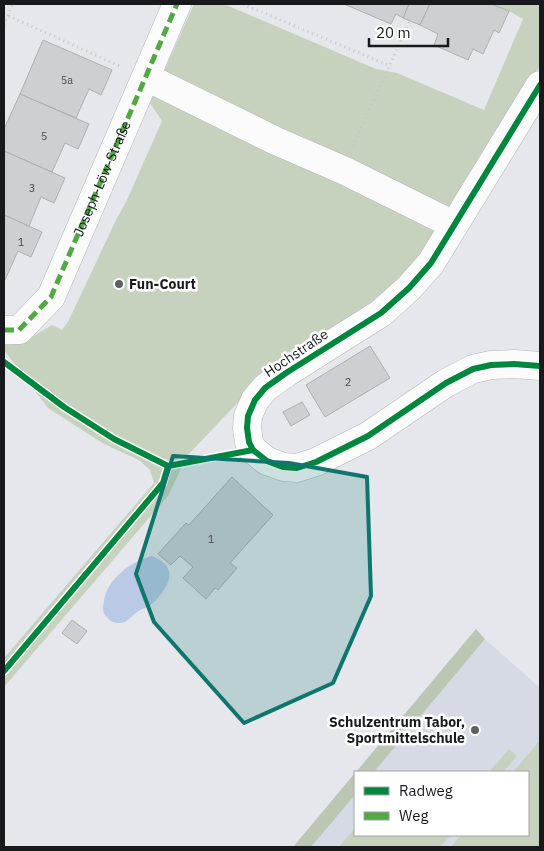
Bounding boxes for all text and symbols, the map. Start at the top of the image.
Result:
scale bar [369,15,448,47]
text: 20 m [376,23,411,42]
house number: 5a [61,73,73,87]
street label: Joseph-Löw-Straße [69,118,135,239]
house number: 5 [41,129,47,143]
house number: 3 [29,181,35,195]
house number: 1 [18,235,25,249]
place label: Fun-Court [129,275,196,293]
marker: Fun-Court [113,278,125,290]
street label: Hochstraße [260,325,332,381]
house number: 2 [345,375,351,389]
house number: 1 [208,532,215,546]
place label: Schulzentrum Tabor, Sportmittelschule [329,713,465,747]
marker: Schulzentrum Tabor, Sportmittelschule [469,724,481,736]
legend [354,771,529,836]
text: Radweg [399,781,453,800]
text: Weg [399,806,428,825]

